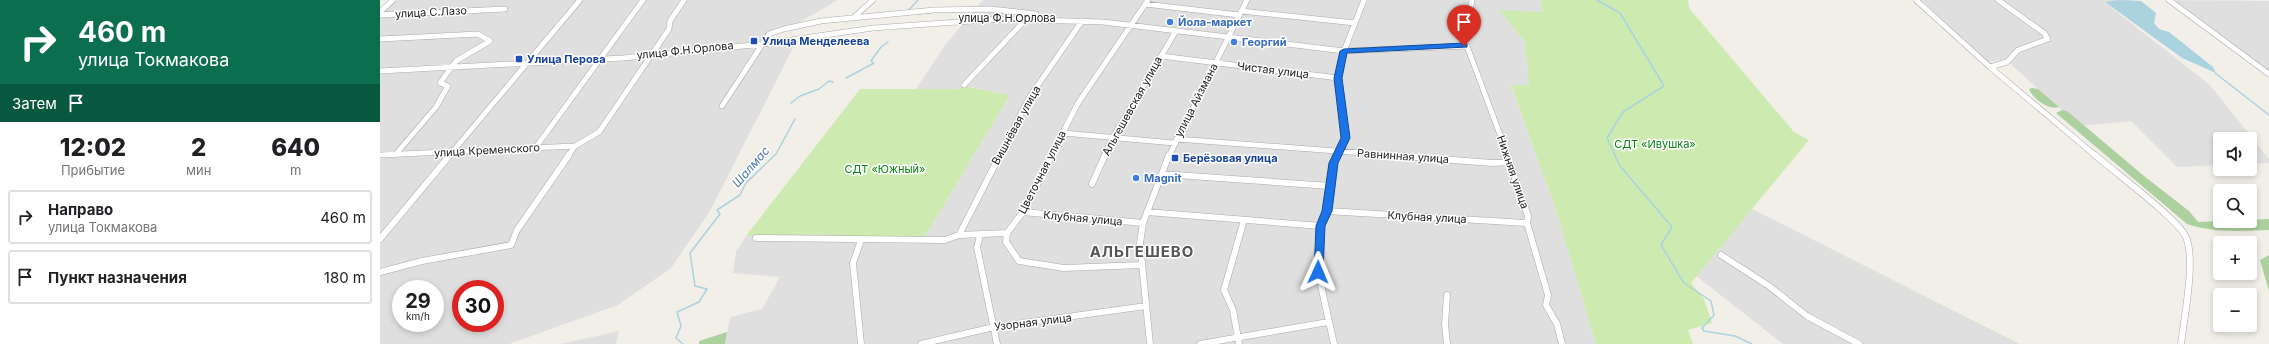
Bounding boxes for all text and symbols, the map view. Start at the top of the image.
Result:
street label: улица С.Лазо [395,3,468,21]
pin [1447,5,1481,46]
street label: улица Ф.Н.Орлова [958,11,1056,25]
icon: arrive [1453,11,1475,33]
text: 460 m [78,15,166,49]
place label: Йола-маркет [1178,15,1252,29]
icon: right [12,16,64,68]
marker: Йола-маркет [1165,17,1175,27]
place label: Улица Менделеева [762,34,869,48]
place label: Георгий [1242,35,1287,49]
marker: Улица Менделеева [749,36,759,46]
marker: Георгий [1229,37,1239,47]
street label: улица Ф.Н.Орлова [636,38,734,62]
text: улица Токмакова [78,49,229,70]
place label: Улица Перова [527,52,606,66]
marker: Улица Перова [514,54,524,64]
street label: Альгешевская улица [1099,54,1165,158]
street label: Чистая улица [1236,59,1310,81]
street label: улица Айзмана [1171,61,1221,139]
street label: Вишнёвая улица [988,83,1044,167]
icon: arrive [65,92,87,114]
text: Затем [12,94,57,113]
street label: Цветочная улица [1015,128,1069,216]
map controls [2213,132,2257,332]
button: sound [2213,132,2257,176]
text: 12:02 [60,133,126,162]
text: 2 [191,133,206,162]
text: 640 [271,133,320,162]
street label: Нижняя улица [1494,133,1532,211]
park label: СДТ «Ивушка» [1614,137,1696,151]
street label: улица Кременского [434,140,541,160]
water label: Шалмас [729,143,773,190]
street label: Равнинная улица [1357,146,1449,166]
place label: Берёзовая улица [1183,151,1278,165]
marker: Берёзовая улица [1170,153,1180,163]
text: Прибытие [61,162,125,178]
text: мин [186,162,211,178]
text: m [290,162,301,178]
park label: СДТ «Южный» [845,162,925,176]
place label: Magnit [1144,171,1181,185]
marker: Magnit [1131,173,1141,183]
button: search [2213,184,2257,228]
text: Направо [48,200,113,219]
icon: right [14,206,36,228]
text: 460 m [320,208,366,227]
street label: Клубная улица [1043,208,1123,228]
street label: Клубная улица [1387,208,1467,226]
text: улица Токмакова [48,219,157,235]
button: + [2213,236,2257,280]
district label: АЛЬГЕШЕВО [1090,242,1194,261]
position arrow [1297,251,1339,293]
icon: arrive [14,266,36,288]
text: Пункт назначения [48,268,187,287]
text: 180 m [324,268,366,287]
speed limit sign: 30 [452,280,504,332]
button: − [2213,288,2257,332]
text: 29 [405,289,431,313]
text: km/h [406,310,430,322]
street label: Узорная улица [993,310,1073,334]

